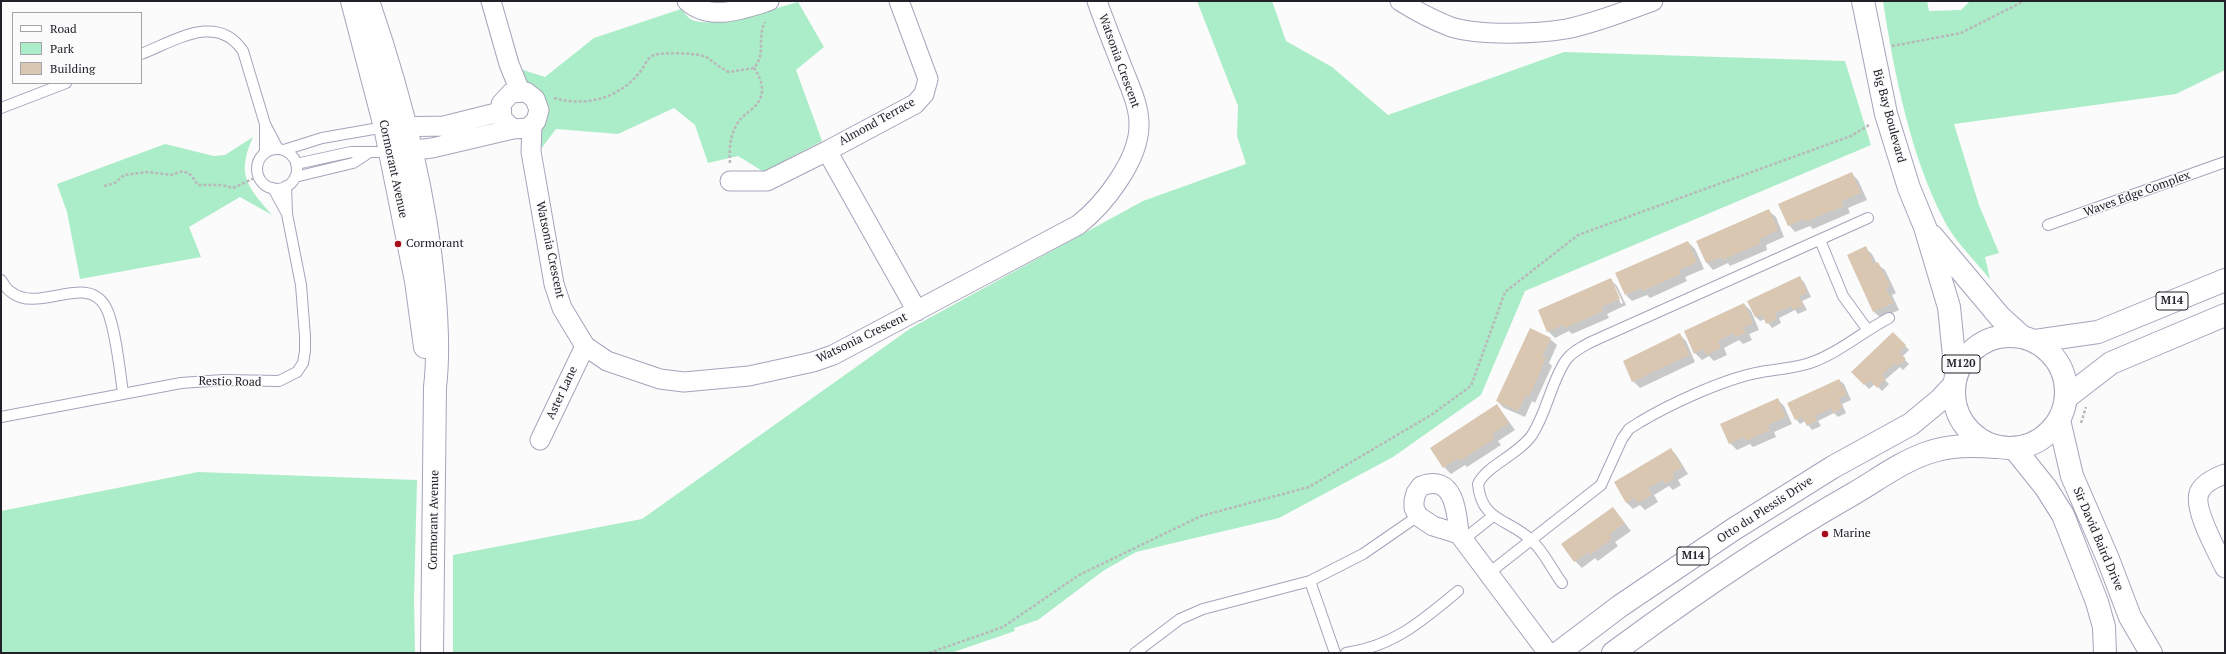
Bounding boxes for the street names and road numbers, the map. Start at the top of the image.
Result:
street label: Watsonia Crescent [1095,12,1143,110]
street label: Big Bay Boulevard [1870,68,1908,164]
street label: Almond Terrace [836,95,918,149]
street label: Cormorant Avenue [376,119,410,219]
street label: Waves Edge Complex [2082,168,2192,220]
street label: Watsonia Crescent [533,200,567,300]
road number: M14 [2156,292,2188,310]
street label: Watsonia Crescent [814,310,910,366]
road number: M120 [1942,355,1980,373]
street label: Aster Lane [543,364,581,422]
street label: Restio Road [198,374,262,390]
street label: Cormorant Avenue [426,470,442,570]
street label: Otto du Plessis Drive [1714,474,1816,546]
street label: Sir David Baird Drive [2070,485,2126,593]
road number: M14 [1677,547,1709,565]

